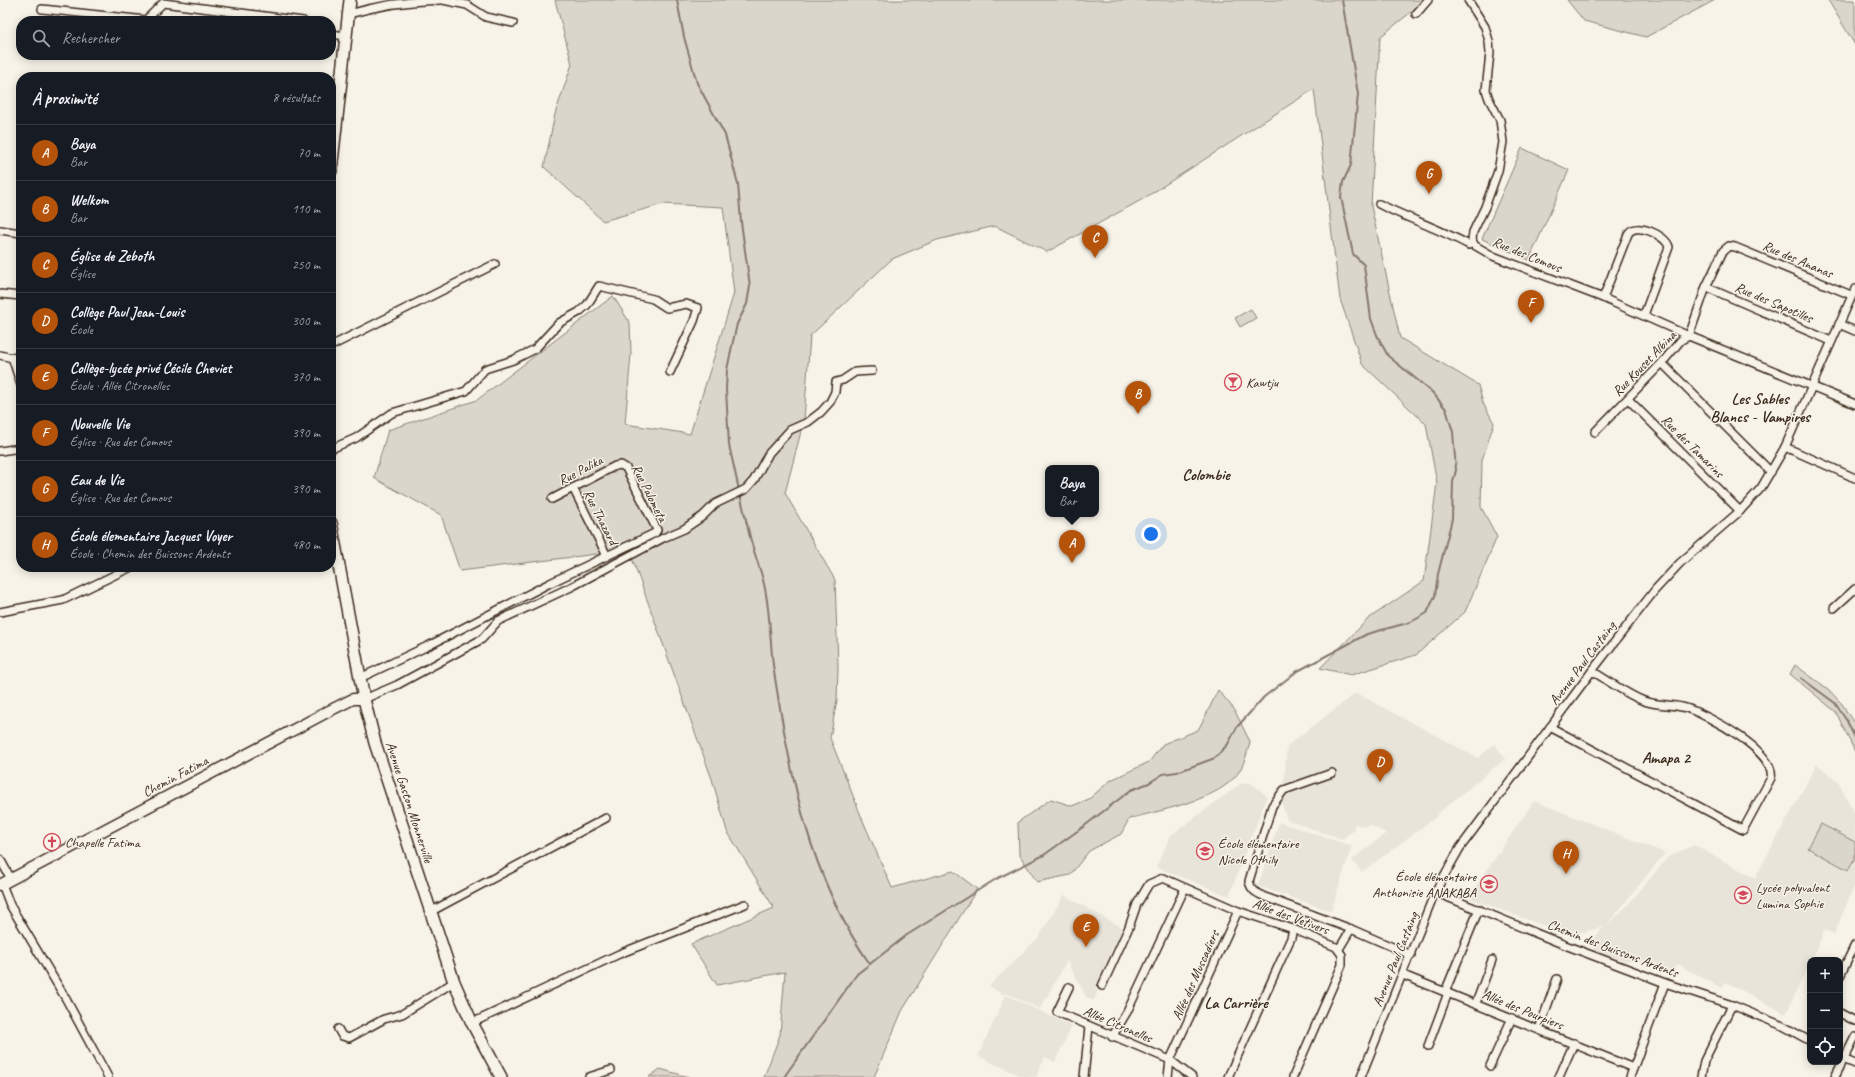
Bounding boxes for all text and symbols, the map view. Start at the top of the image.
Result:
search box [16,16,336,60]
icon: search [30,27,52,49]
text: Rechercher [62,29,120,48]
text: À proximité [32,88,97,109]
text: 8 résultats [272,90,320,106]
text: Baya [70,135,96,154]
text: A [42,145,48,161]
text: 70 m [298,145,320,161]
text: Bar [70,154,87,170]
pin: G [1416,161,1442,194]
text: Welkom [70,191,108,210]
text: B [42,201,48,217]
text: 110 m [292,201,320,217]
text: Bar [70,210,87,226]
pin: C [1082,225,1108,258]
street label: Rue des Comous [1490,233,1565,276]
street label: Rue des Ananas [1760,237,1837,282]
text: Église de Zeboth [70,247,154,266]
text: C [42,257,48,273]
text: 250 m [292,257,320,273]
text: Église [70,266,95,282]
street label: Rue des Sapotilles [1732,278,1816,327]
pin: F [1518,290,1544,323]
text: Collège Paul Jean-Louis [70,303,184,322]
text: D [41,313,49,329]
text: 300 m [292,313,320,329]
text: École [70,322,93,338]
street label: Rue Kouset Albina [1609,326,1681,400]
text: Collège-lycée privé Cécile Cheviet [70,359,232,378]
text: E [42,369,48,385]
text: 370 m [292,369,320,385]
bar icon: Kawtju [1223,372,1243,392]
place label: Kawtju [1246,374,1279,391]
text: École · Allée Citronelles [70,378,169,394]
pin: B [1125,381,1151,414]
district label: Les Sables Blancs - Vampires [1710,389,1811,427]
street label: Rue des Tamarins [1658,411,1728,482]
text: Nouvelle Vie [70,415,130,434]
text: F [42,425,48,441]
text: 390 m [292,425,320,441]
text: Église · Rue des Comous [70,434,171,450]
street label: Rue Palika [555,451,606,489]
street label: Rue Palometa [628,461,672,526]
popup [1045,465,1099,517]
district label: Colombie [1182,465,1231,485]
text: Eau de Vie [70,471,124,490]
text: Baya [1059,474,1085,493]
text: G [42,481,48,497]
text: 390 m [292,481,320,497]
street label: Rue Thazard [579,487,623,550]
text: Église · Rue des Comous [70,490,171,506]
text: Bar [1059,493,1076,509]
your location [1141,524,1161,544]
text: École élementaire Jacques Voyer [70,527,232,546]
pin: A [1059,530,1085,563]
text: H [41,537,49,553]
text: 480 m [292,537,320,553]
text: École · Chemin des Buissons Ardents [70,546,230,562]
street label: Avenue Paul Castaing [1545,617,1620,709]
street label: Avenue Gaston Monnerville [382,739,438,866]
district label: Amapa 2 [1642,748,1692,768]
pin: D [1367,749,1393,782]
street label: Chemin Fatima [140,751,212,801]
church icon: Chapelle Fatima [42,832,62,852]
place label: Chapelle Fatima [65,834,141,851]
place label: École élémentaire Nicole Othily [1218,835,1300,868]
school or university icon: École élémentaire Nicole Othily [1195,841,1215,861]
pin: H [1553,841,1579,874]
place label: École élémentaire Anthonisie ANAKABA [1372,868,1477,901]
school or university icon: École élémentaire Anthonisie ANAKABA [1479,874,1499,894]
place label: Lycée polyvalent Lumina Sophie [1756,879,1831,912]
school or university icon: Lycée polyvalent Lumina Sophie [1733,885,1753,905]
street label: Allée des Vetivers [1250,895,1332,939]
street label: Avenue Paul Castaing [1369,908,1423,1009]
pin: E [1073,914,1099,947]
street label: Chemin des Buissons Ardents [1545,916,1682,982]
street label: Allée des Muscadiers [1168,927,1223,1023]
map controls [1807,957,1843,1065]
button: + [1807,957,1843,993]
street label: Allée des Pourpiers [1480,985,1567,1034]
district label: La Carrière [1204,993,1269,1013]
button: − [1807,993,1843,1029]
street label: Allée Citronelles [1081,1002,1156,1047]
button: locate [1807,1029,1843,1065]

